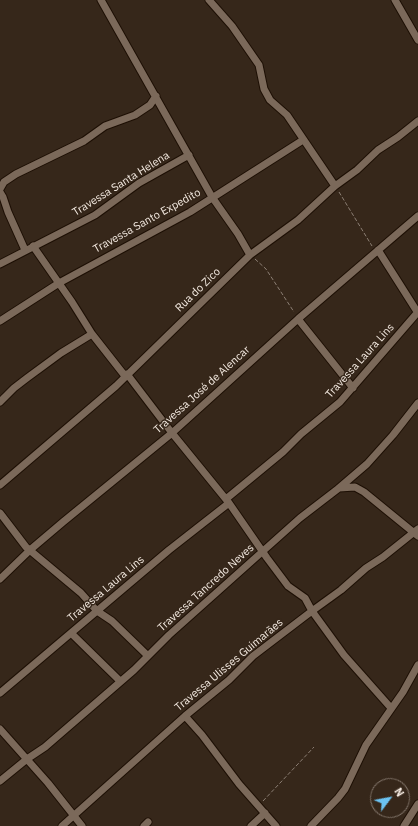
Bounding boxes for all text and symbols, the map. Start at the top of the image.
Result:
street label: Travessa Santa Helena [70,149,172,219]
street label: Travessa Santo Expedito [91,186,203,256]
street label: Rua do Zico [173,265,223,315]
street label: Travessa Laura Lins [323,321,397,401]
street label: Travessa José de Alencar [151,343,253,437]
street label: Travessa Tancredo Neves [155,541,257,635]
street label: Travessa Laura Lins [65,553,147,625]
street label: Travessa Ulisses Guimarães [172,616,286,714]
north arrow [370,778,410,818]
text: N [391,785,407,799]

